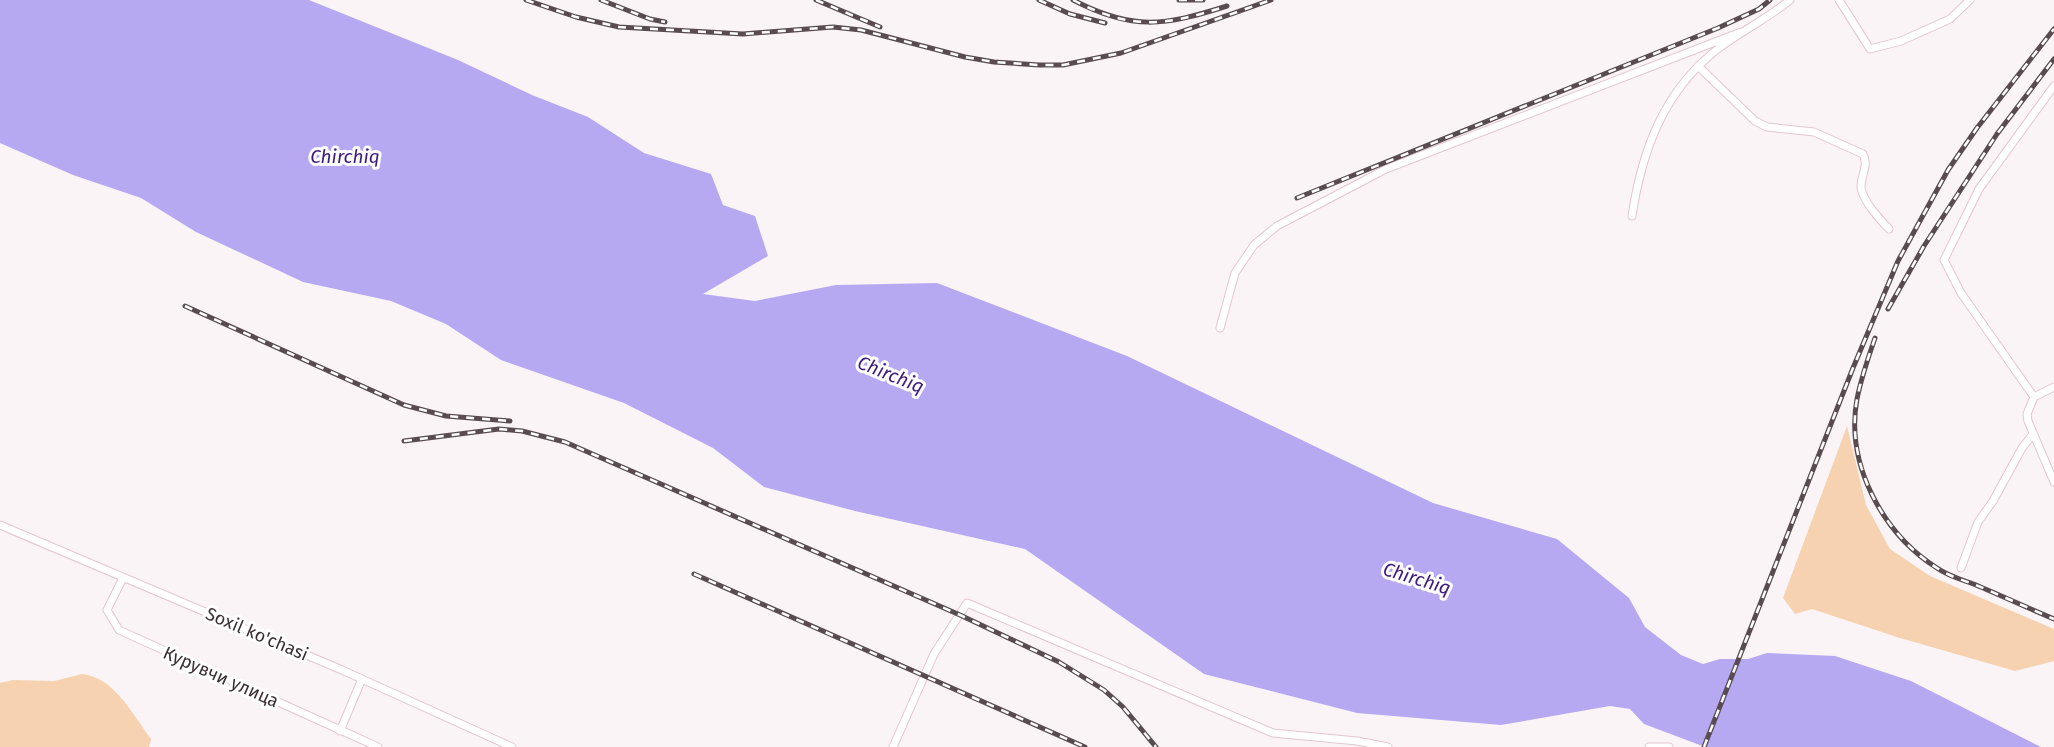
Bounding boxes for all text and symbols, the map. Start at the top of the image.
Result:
water label: Chirchiq [310,145,380,168]
water label: Chirchiq [854,351,927,398]
water label: Chirchiq [1380,557,1454,600]
street label: Soxil ko'chasi [202,603,312,665]
street label: Курувчи улица [160,642,282,712]

